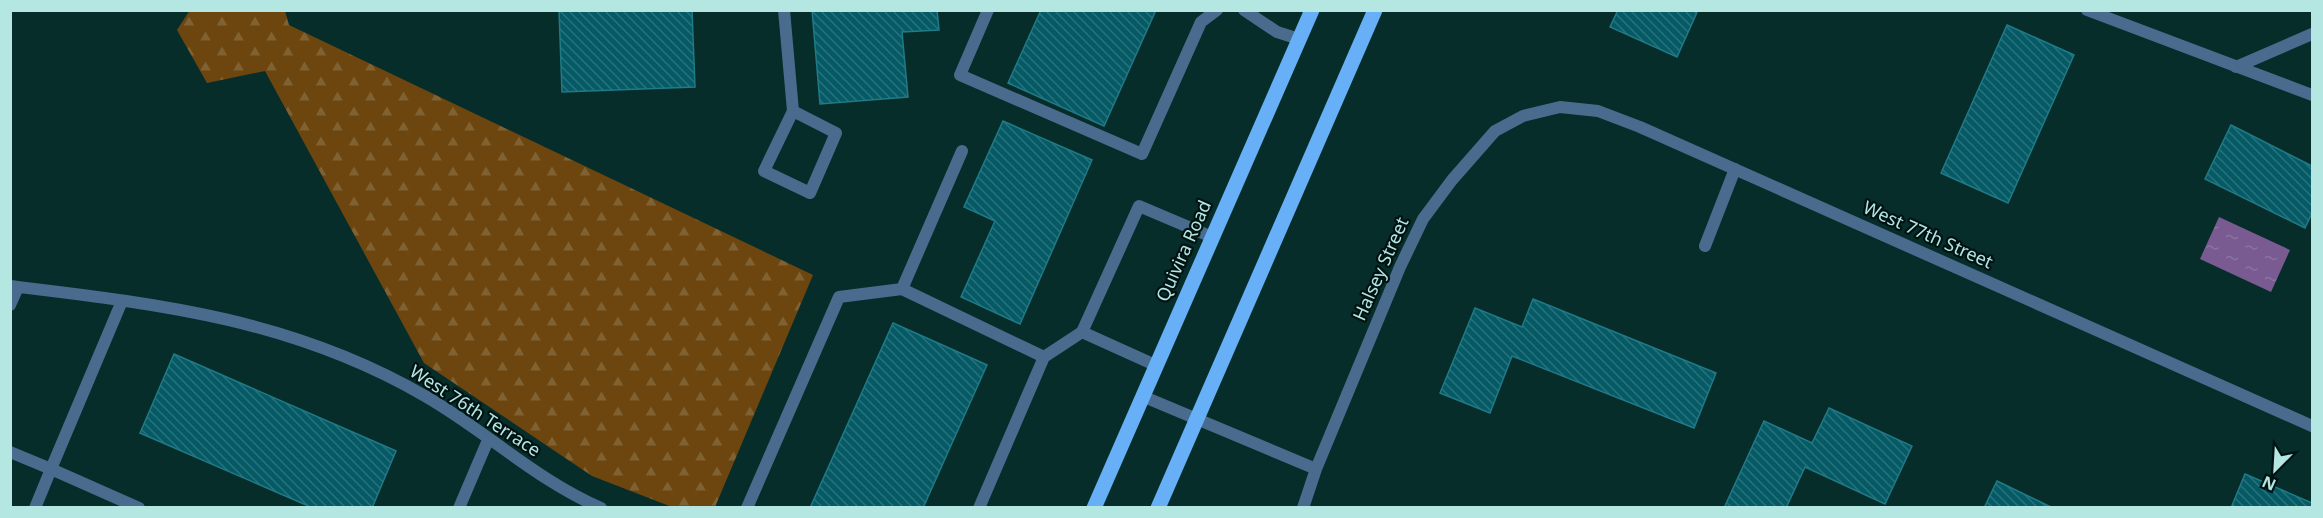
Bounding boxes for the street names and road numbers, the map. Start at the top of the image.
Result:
street label: West 77th Street [1860,195,1997,274]
street label: Quivira Road [1150,196,1216,305]
street label: Halsey Street [1347,213,1414,324]
street label: West 76th Terrace [405,359,546,461]

